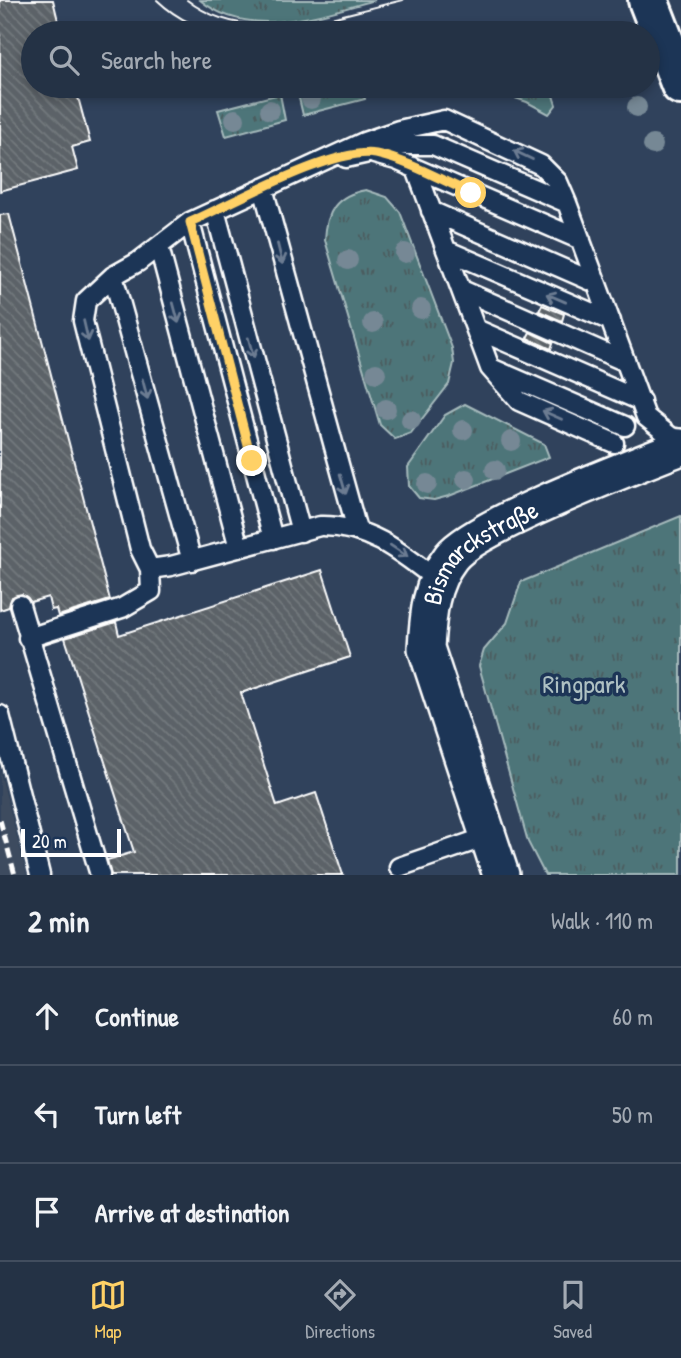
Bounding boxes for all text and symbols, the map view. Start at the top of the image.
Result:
search box [21,21,660,98]
icon: search [45,41,83,79]
text: Search here [101,42,212,77]
one-way arrow [513,148,534,161]
route start [455,177,486,208]
one-way arrow [274,242,287,265]
one-way arrow [546,290,568,303]
one-way arrow [170,301,183,324]
one-way arrow [80,320,93,342]
one-way arrow [245,336,258,359]
one-way arrow [139,377,152,400]
one-way arrow [541,408,563,421]
route end [236,445,267,476]
one-way arrow [338,473,351,495]
street label: Bismarckstraße [413,491,543,608]
one-way arrow [389,544,408,558]
park label: Ringpark [542,666,626,701]
scale bar [21,826,121,858]
text: 20 m [32,828,67,854]
text: 2 min [28,901,90,941]
text: Walk · 110 m [551,905,653,936]
icon: ahead [28,997,66,1035]
text: Continue [95,999,179,1034]
text: 60 m [613,1001,653,1032]
icon: left [28,1095,66,1133]
text: Turn left [95,1097,181,1132]
text: 50 m [612,1099,653,1130]
icon: arrive [28,1193,66,1231]
text: Arrive at destination [95,1195,290,1230]
tab: Map [89,1276,127,1344]
tab: Directions [305,1276,375,1344]
tab: Saved [553,1276,592,1344]

